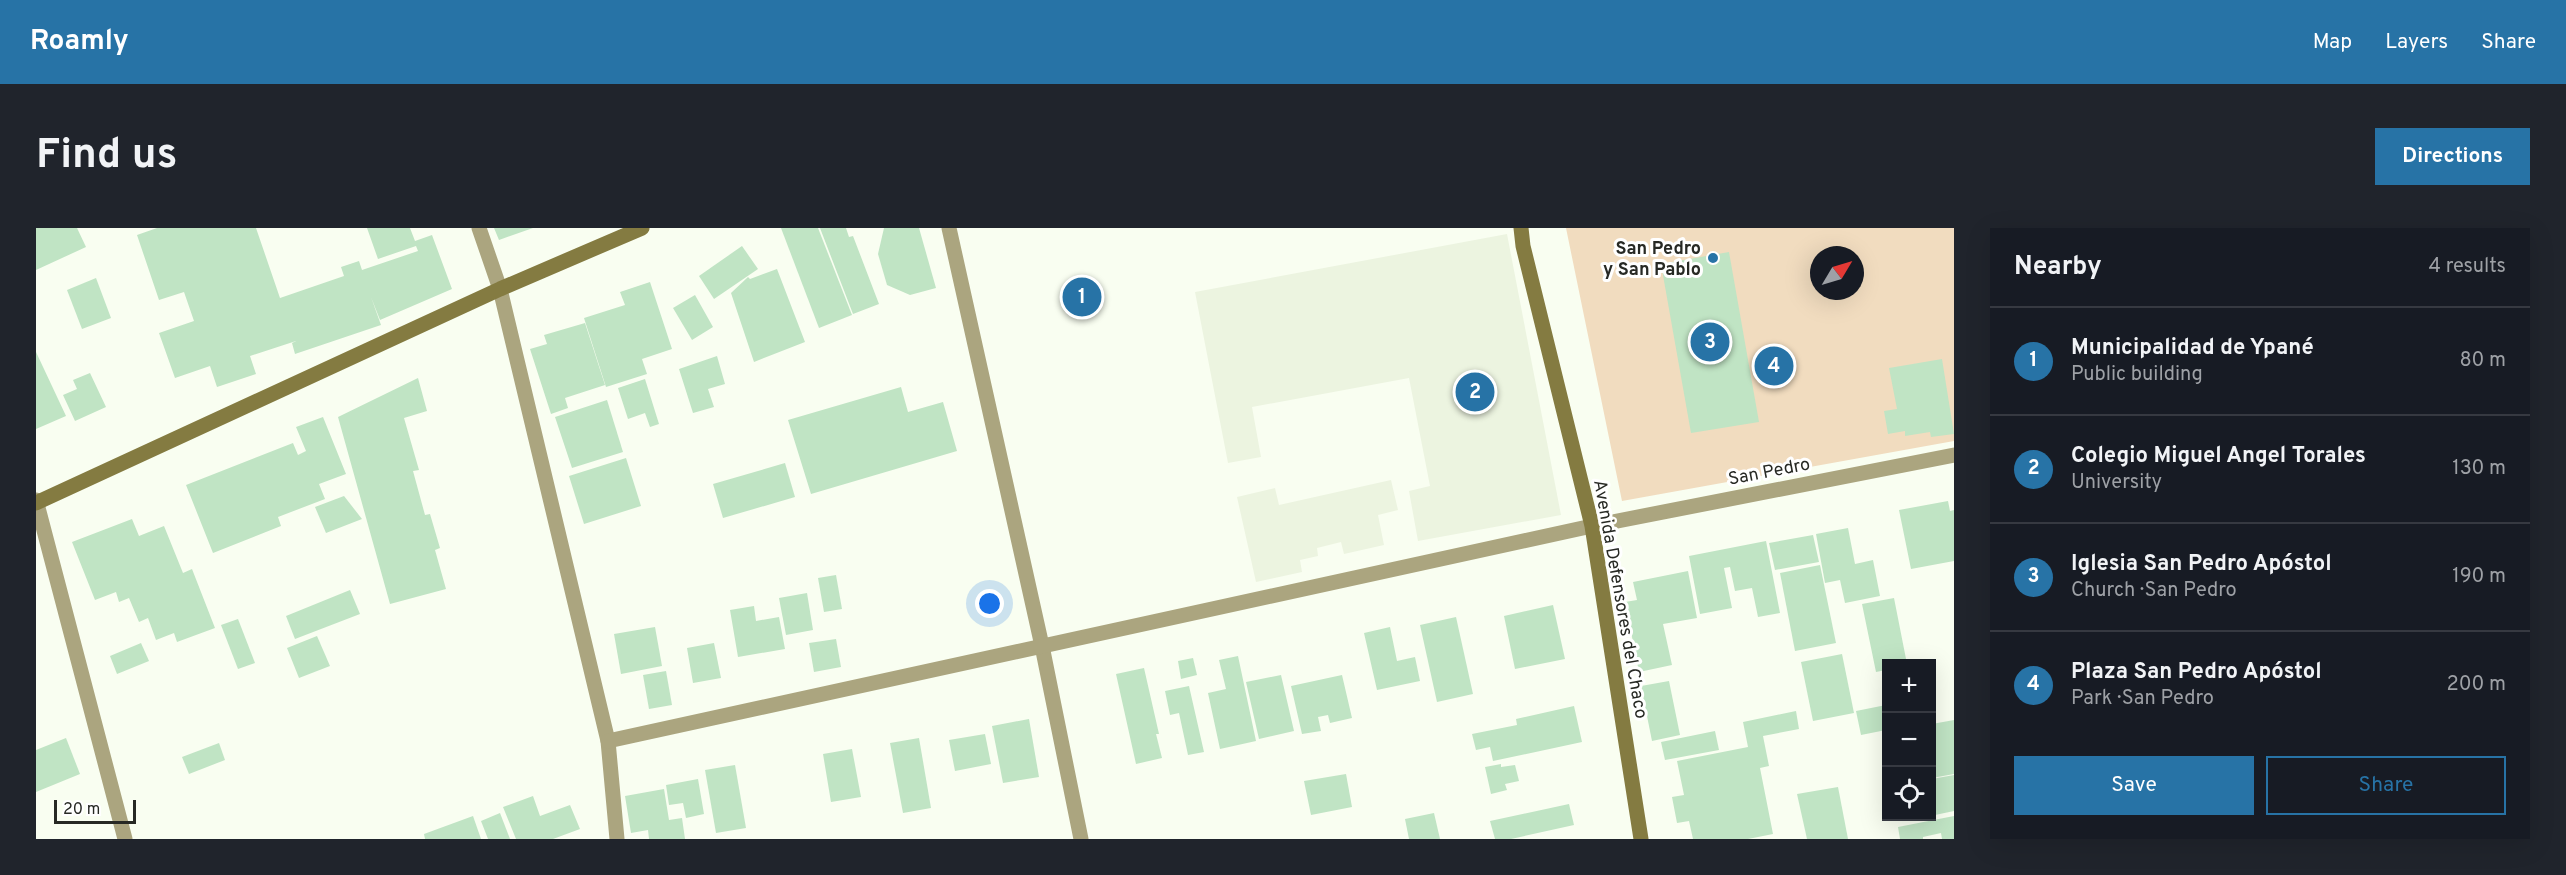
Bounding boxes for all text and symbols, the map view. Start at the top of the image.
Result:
text: Roamly [30,24,129,60]
text: Map [2313,29,2352,56]
text: Layers [2385,29,2448,56]
text: Share [2481,29,2536,56]
button: Directions [2375,128,2530,185]
text: Find us [36,130,177,183]
place label: San Pedro y San Pablo [1603,238,1701,282]
north arrow [1810,246,1864,300]
marker: San Pedro y San Pablo [1706,251,1720,265]
text: Nearby [2014,251,2102,284]
text: 4 results [2429,254,2506,280]
pin: 1 [1062,274,1102,320]
pin: 3 [1690,320,1730,364]
text: Municipalidad de Ypané [2071,335,2314,362]
pin: 4 [1754,344,1794,388]
text: 1 [2030,348,2038,374]
text: 80 m [2460,348,2506,374]
text: Public building [2071,362,2203,388]
pin: 2 [1456,370,1494,414]
text: Colegio Miguel Angel Torales [2071,443,2366,470]
street label: San Pedro [1726,453,1812,492]
text: 2 [2027,456,2040,482]
text: 130 m [2452,456,2506,482]
text: University [2071,470,2162,496]
street label: Avenida Defensores del Chaco [1587,478,1652,721]
text: Iglesia San Pedro Apóstol [2071,551,2332,578]
text: 3 [2028,564,2040,590]
text: 190 m [2452,564,2506,590]
text: Church · San Pedro [2071,578,2237,604]
your location [975,589,1004,618]
map controls [1882,659,1936,821]
button: + [1882,659,1936,713]
text: Plaza San Pedro Apóstol [2071,659,2322,686]
text: 4 [2027,672,2040,698]
text: 200 m [2447,672,2506,698]
text: Park · San Pedro [2071,686,2214,712]
button: − [1882,713,1936,767]
button: Save [2014,756,2254,815]
button: Share [2266,756,2506,815]
button: locate [1882,767,1936,821]
scale bar [54,797,136,824]
text: 20 m [63,800,100,820]

